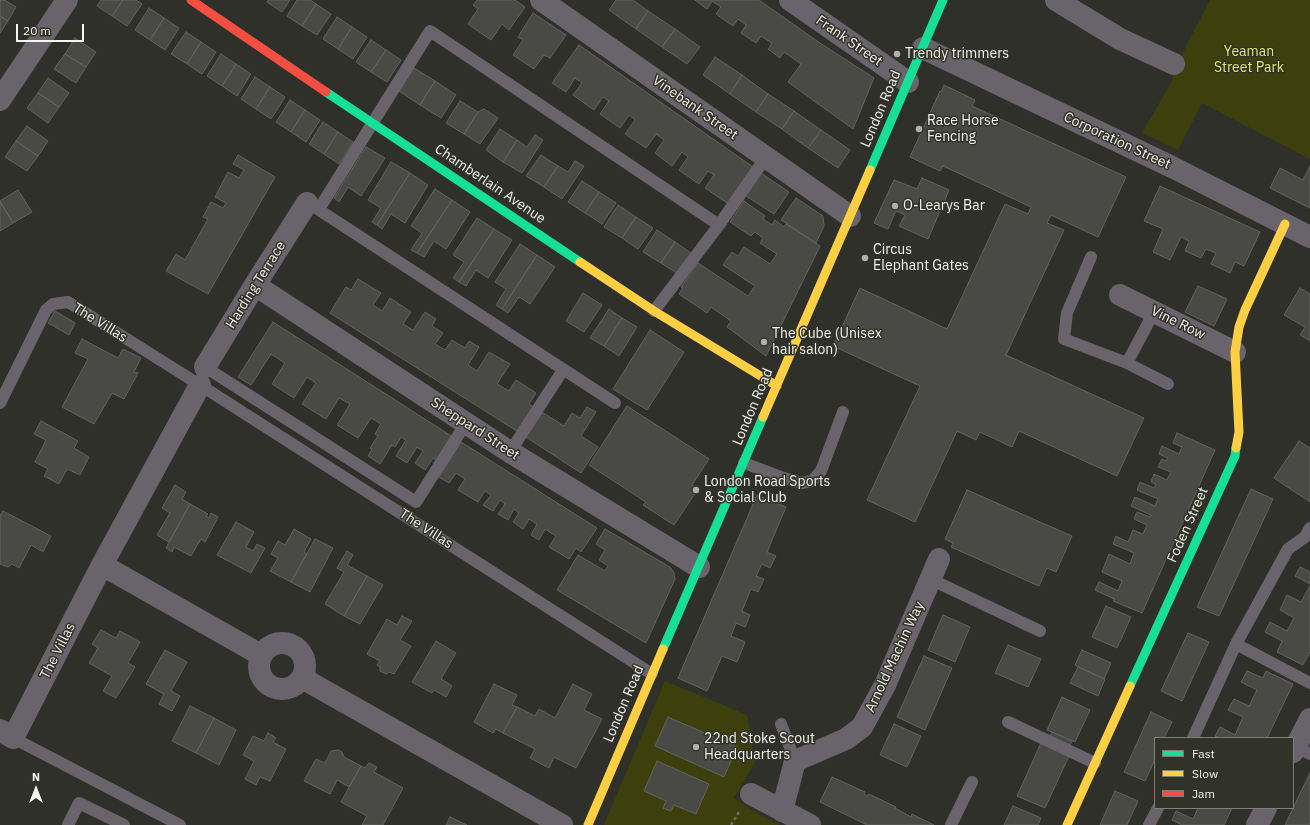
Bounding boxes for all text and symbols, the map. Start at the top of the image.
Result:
street label: Frank Street [813,12,885,70]
scale bar [18,16,86,42]
text: 20 m [23,23,51,38]
park label: Yeaman Street Park [1214,44,1284,76]
place label: Trendy trimmers [905,46,1009,62]
marker: Trendy trimmers [892,49,902,59]
street label: London Road [857,68,905,150]
street label: Vinebank Street [649,72,741,144]
street label: Corporation Street [1061,109,1173,173]
place label: Race Horse Fencing [927,113,999,146]
marker: Race Horse Fencing [914,124,924,134]
street label: Chamberlain Avenue [431,141,549,227]
place label: O-Learys Bar [903,198,985,214]
marker: O-Learys Bar [890,201,900,211]
street label: Harding Terrace [222,238,290,332]
place label: Circus Elephant Gates [873,242,969,274]
marker: Circus Elephant Gates [860,253,870,263]
street label: The Villas [70,300,130,346]
street label: Vine Row [1148,303,1208,343]
place label: The Cube (Unisex hair salon) [772,326,882,358]
marker: The Cube (Unisex hair salon) [759,337,769,347]
street label: London Road [729,366,777,448]
street label: Sheppard Street [427,394,523,464]
place label: London Road Sports & Social Club [704,474,830,506]
marker: London Road Sports & Social Club [691,485,701,495]
street label: Foden Street [1164,485,1212,565]
street label: The Villas [396,505,456,553]
street label: Arnold Machin Way [862,599,928,715]
street label: The Villas [37,620,79,682]
street label: London Road [600,663,648,745]
place label: 22nd Stoke Scout Headquarters [704,731,815,764]
legend [1154,737,1294,809]
marker: 22nd Stoke Scout Headquarters [691,742,701,752]
text: Fast [1192,746,1215,761]
text: Slow [1192,766,1218,781]
north arrow [16,769,56,809]
text: N [32,770,40,784]
text: Jam [1192,786,1215,801]

